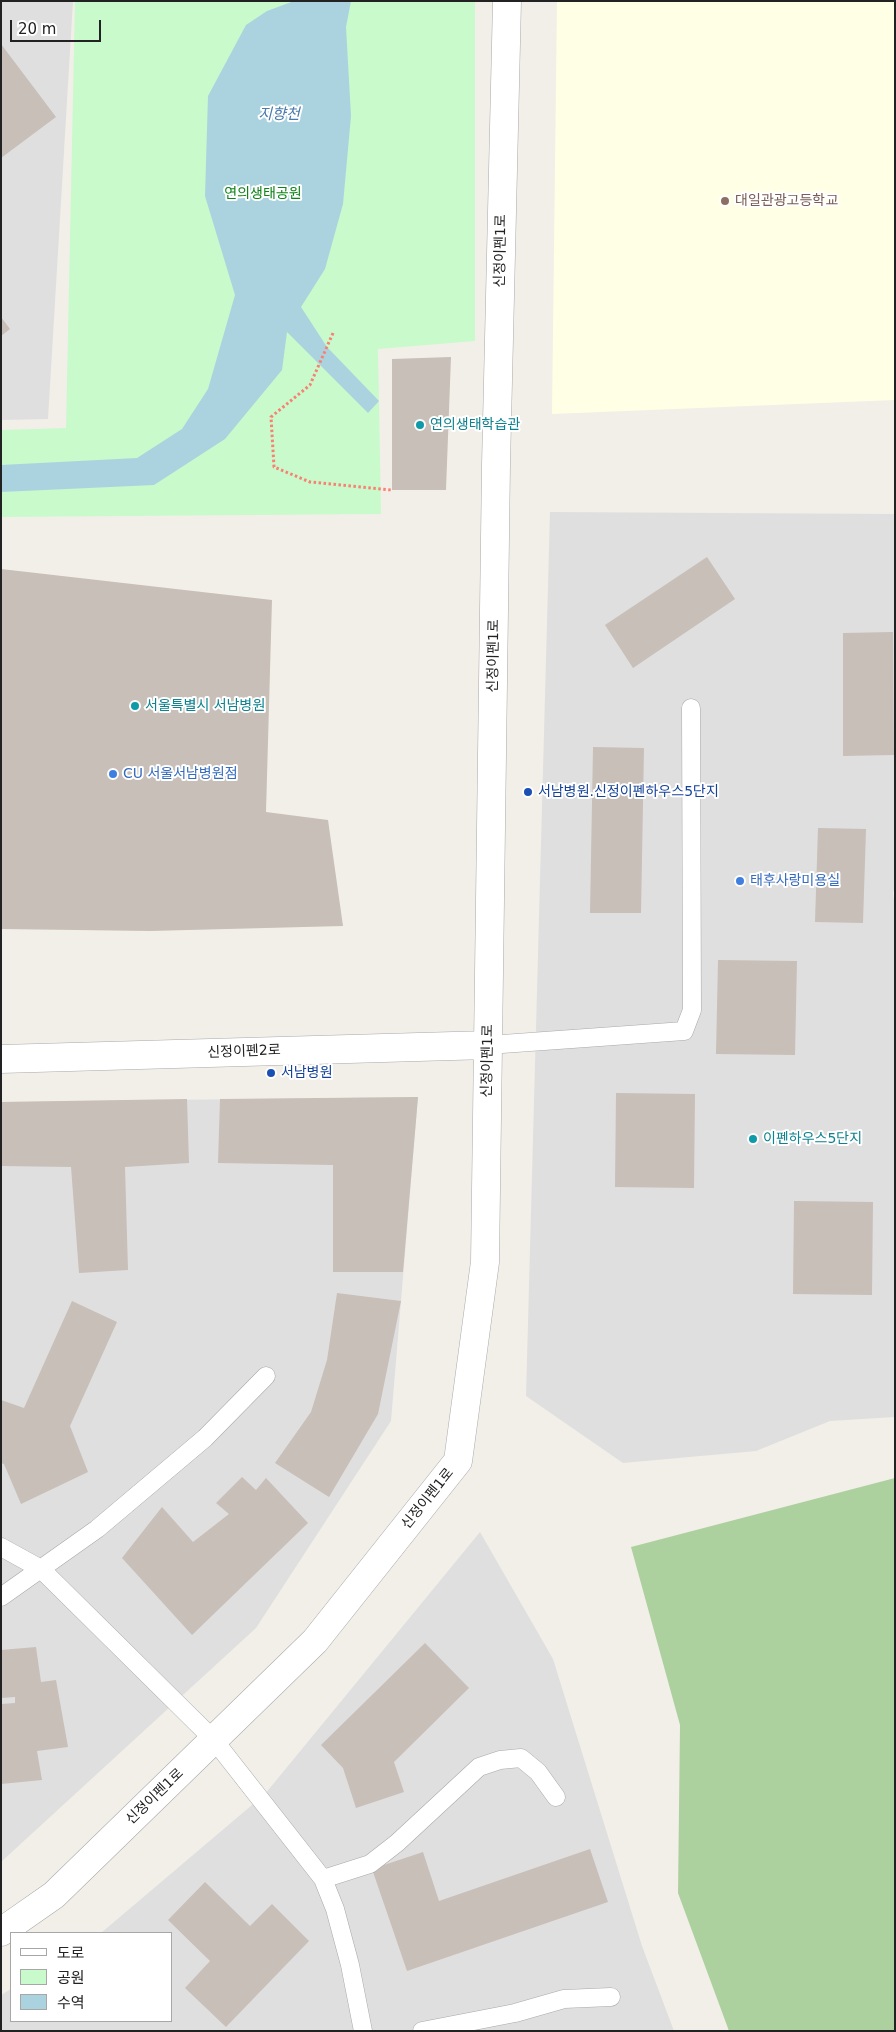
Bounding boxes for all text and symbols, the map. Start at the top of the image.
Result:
scale bar [12,10,104,42]
text: 20 m [18,20,56,38]
water label: 지향천 [258,106,300,124]
park label: 연의생태공원 [224,186,302,202]
place label: 대일관광고등학교 [735,193,838,209]
marker: 대일관광고등학교 [719,195,731,207]
street label: 신정이펜1로 [492,214,510,288]
place label: 연의생태학습관 [430,417,520,433]
marker: 연의생태학습관 [414,419,426,431]
street label: 신정이펜1로 [485,619,503,693]
place label: 서울특별시 서남병원 [145,698,265,714]
marker: 서울특별시 서남병원 [129,700,141,712]
place label: CU 서울서남병원점 [123,766,238,782]
marker: CU 서울서남병원점 [107,768,119,780]
place label: 서남병원.신정이펜하우스5단지 [538,784,719,800]
marker: 서남병원.신정이펜하우스5단지 [522,786,534,798]
place label: 태후사랑미용실 [750,873,840,889]
marker: 태후사랑미용실 [734,875,746,887]
street label: 신정이펜1로 [479,1024,497,1098]
street label: 신정이펜2로 [207,1042,281,1062]
place label: 서남병원 [281,1065,333,1081]
marker: 서남병원 [265,1067,277,1079]
place label: 이펜하우스5단지 [763,1131,862,1147]
marker: 이펜하우스5단지 [747,1133,759,1145]
street label: 신정이펜1로 [398,1465,458,1533]
street label: 신정이펜1로 [123,1765,187,1829]
legend [10,1932,172,2022]
text: 도로 [57,1944,85,1962]
text: 공원 [57,1969,85,1987]
text: 수역 [57,1994,85,2012]

